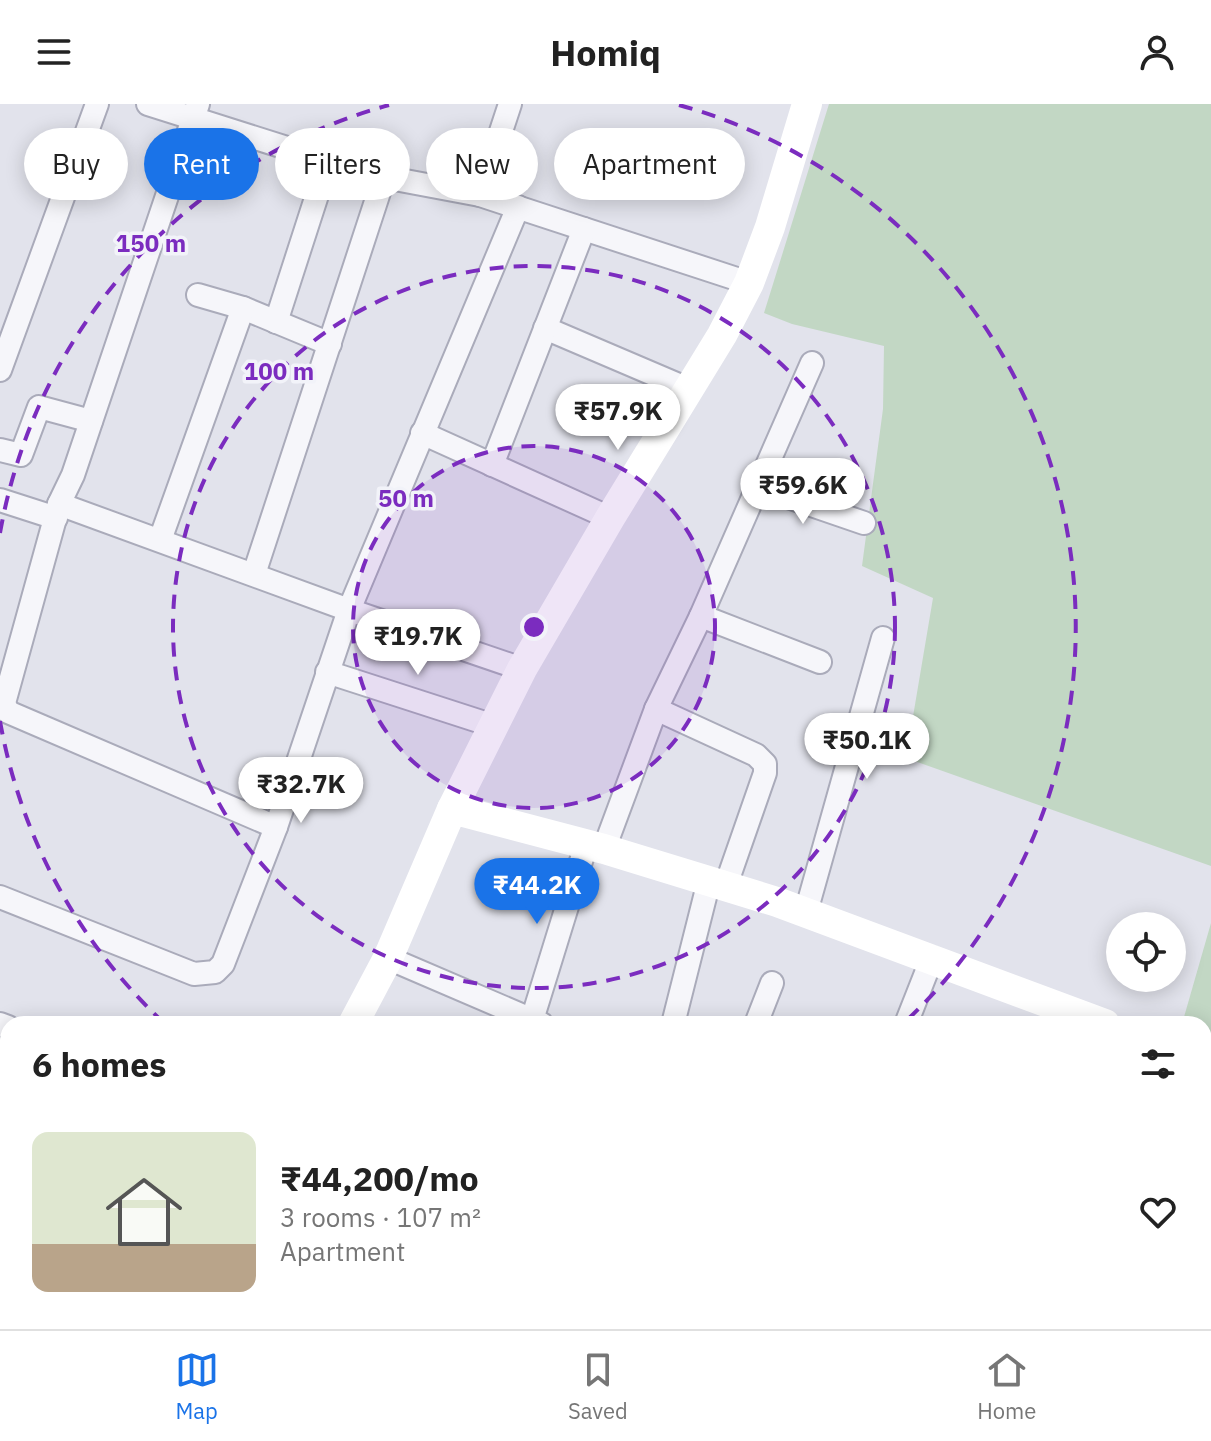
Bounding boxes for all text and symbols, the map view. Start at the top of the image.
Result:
text: Homiq [550,29,661,76]
icon: menu [32,30,76,74]
icon: person [1135,30,1179,74]
chip: Buy [24,128,128,200]
chip: Rent [144,128,259,200]
chip: Filters [275,128,410,200]
chip: New [426,128,538,200]
chip: Apartment [554,128,745,200]
text: 150 m [116,227,186,259]
text: 100 m [244,355,314,387]
pin: ₹57.9K [553,384,683,452]
text: ₹57.9K [573,393,663,427]
pin: ₹59.6K [738,458,868,526]
text: ₹59.6K [758,467,848,501]
text: 50 m [378,482,434,514]
pin: ₹19.7K [353,609,483,677]
centre of rings [520,613,548,641]
text: ₹19.7K [373,618,463,652]
pin: ₹50.1K [802,713,932,781]
text: ₹50.1K [822,722,912,756]
pin: ₹32.7K [236,757,366,825]
text: ₹32.7K [256,766,346,800]
pin: ₹44.2K [472,858,602,926]
text: ₹44.2K [492,867,582,901]
map controls [1106,912,1186,992]
button: locate [1106,912,1186,992]
text: 6 homes [32,1042,167,1086]
icon: filters [1136,1042,1180,1086]
text: ₹44,200/mo [280,1156,479,1200]
icon: home [96,1164,192,1260]
icon: heart [1136,1190,1180,1234]
text: 3 rooms · 107 m² [280,1200,481,1234]
text: Apartment [280,1234,405,1268]
tab: Map [175,1348,219,1425]
tab: Saved [568,1348,628,1425]
tab: Home [977,1348,1036,1425]

